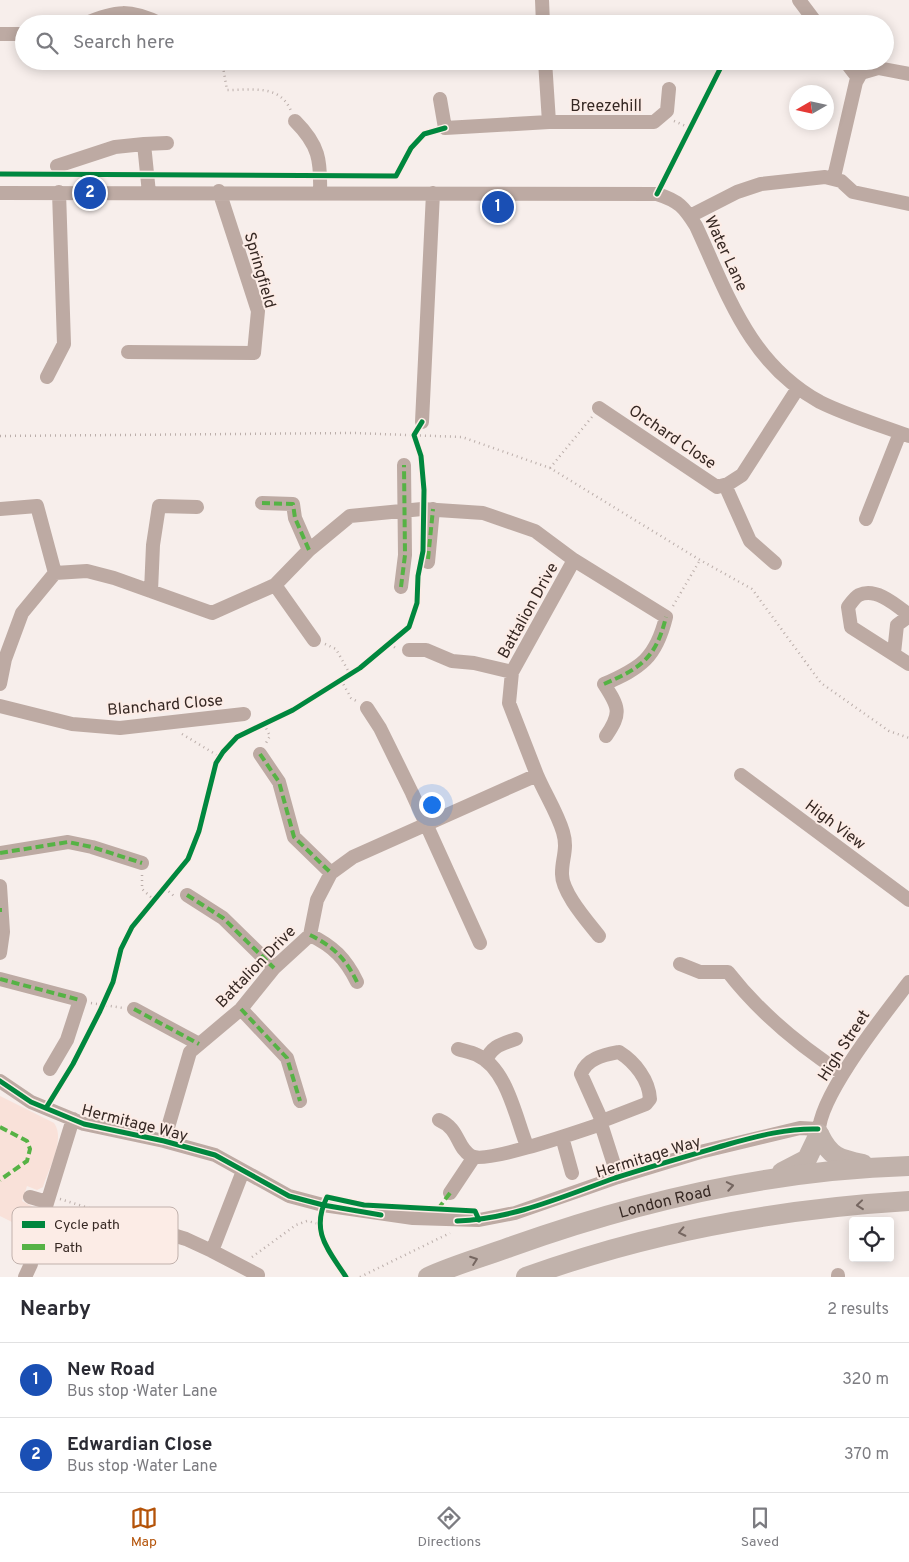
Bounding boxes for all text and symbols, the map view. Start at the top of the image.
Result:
search box [15,15,894,70]
icon: search [33,29,61,57]
text: Search here [73,31,175,55]
north arrow [789,85,834,130]
street label: Breezehill [570,97,642,117]
pin: 2 [74,174,106,212]
pin: 1 [482,188,514,226]
street label: Water Lane [699,213,751,295]
street label: Springfield [239,230,279,311]
street label: Orchard Close [624,401,719,474]
street label: Battalion Drive [494,559,563,662]
street label: Blanchard Close [106,691,224,721]
your location [419,792,445,818]
street label: High View [801,796,869,855]
street label: Battalion Drive [212,922,301,1013]
street label: High Street [814,1007,875,1086]
street label: Hermitage Way [79,1101,190,1147]
street label: Hermitage Way [593,1132,704,1183]
one-way arrow [726,1181,735,1191]
street label: London Road [617,1182,713,1224]
one-way arrow [856,1199,864,1210]
legend [12,1207,178,1264]
text: Cycle path [54,1217,120,1234]
map controls [849,1217,894,1262]
button: locate [849,1217,894,1262]
one-way arrow [678,1226,687,1236]
text: Path [54,1240,83,1257]
one-way arrow [469,1256,477,1266]
text: Nearby [20,1296,91,1323]
text: 2 results [827,1300,889,1320]
text: New Road [67,1358,155,1382]
text: 1 [33,1370,39,1390]
text: 320 m [842,1370,889,1390]
text: Bus stop · Water Lane [67,1382,217,1402]
text: Edwardian Close [67,1433,212,1457]
text: 2 [31,1445,41,1465]
text: 370 m [844,1445,889,1465]
text: Bus stop · Water Lane [67,1457,217,1477]
tab: Map [130,1504,158,1551]
tab: Directions [417,1504,481,1551]
tab: Saved [741,1504,779,1551]

